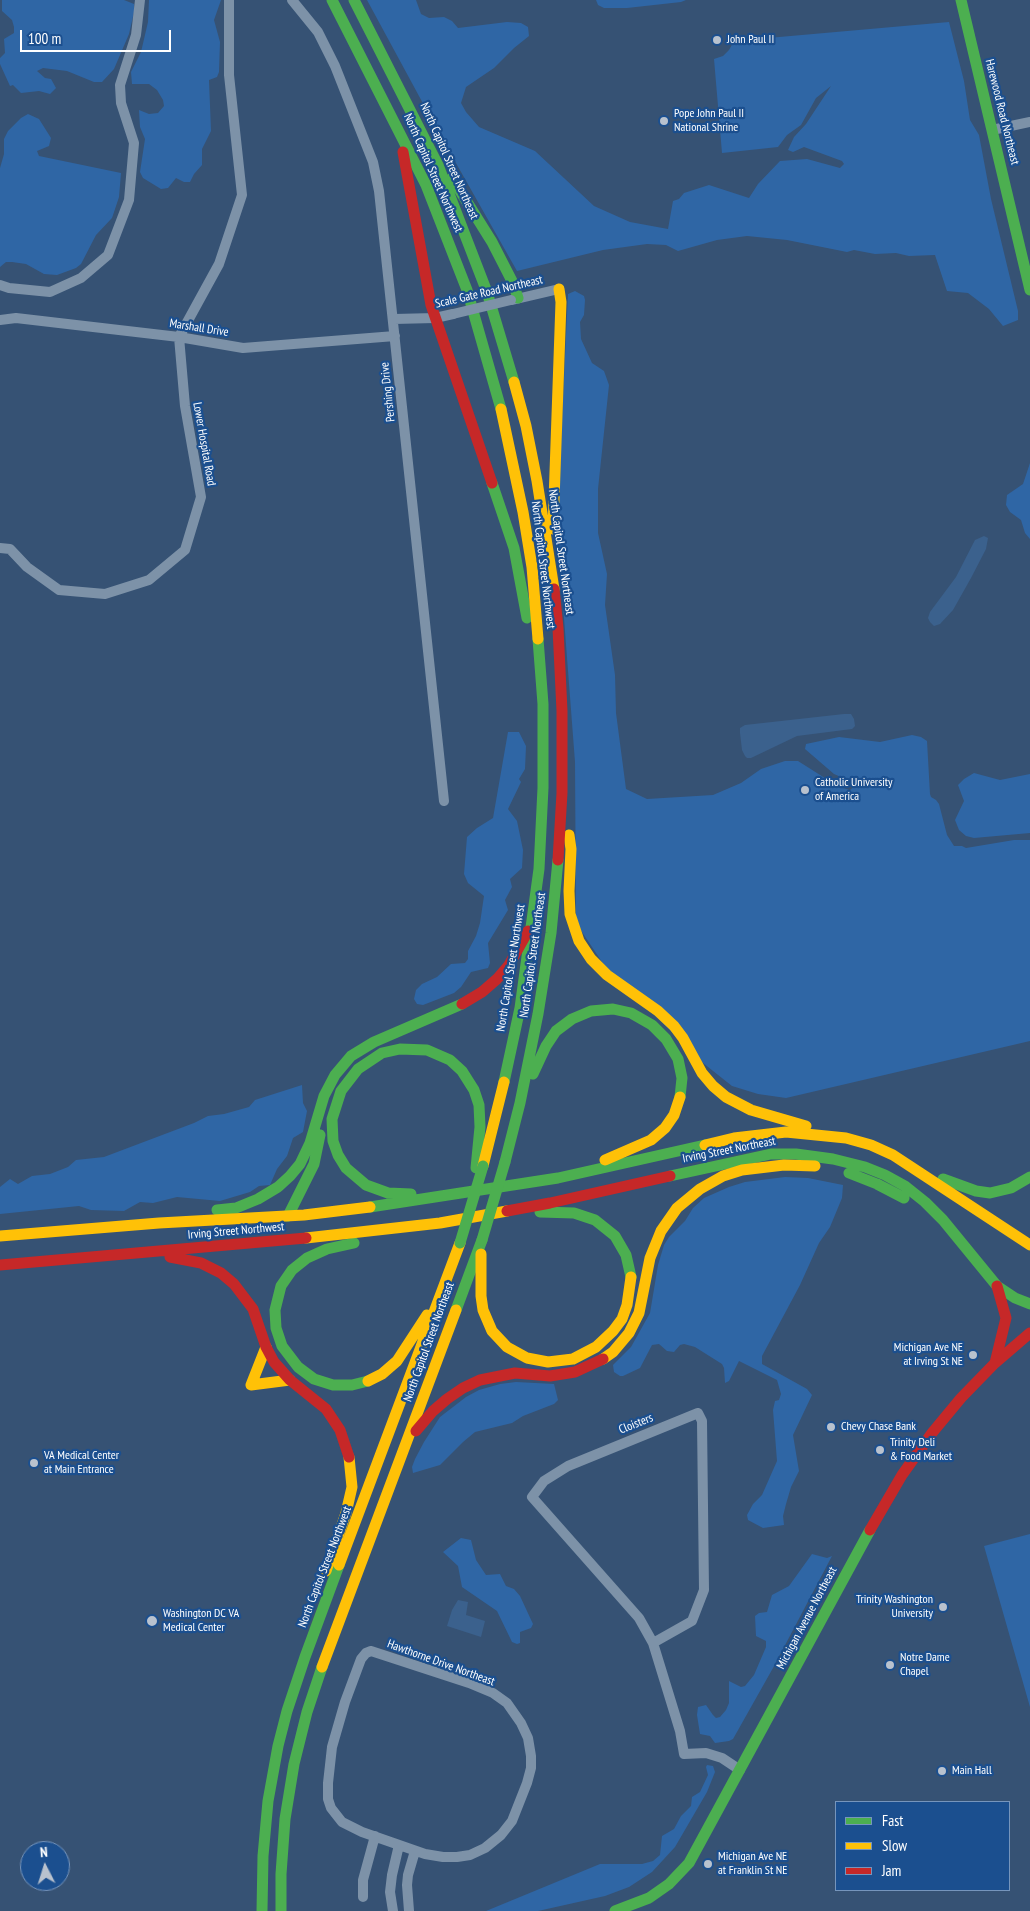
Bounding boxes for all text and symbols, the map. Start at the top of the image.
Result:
scale bar [22,20,174,52]
text: 100 m [28,29,61,48]
place label: John Paul II [727,33,774,47]
marker: John Paul II [711,34,723,46]
street label: Harewood Road Northeast [982,58,1022,166]
street label: North Capitol Street Northeast [417,100,481,222]
place label: Pope John Paul II National Shrine [674,107,744,135]
street label: North Capitol Street Northwest [400,111,466,235]
marker: Pope John Paul II National Shrine [658,115,670,127]
street label: Scale Gate Road Northeast [434,273,544,311]
street label: Marshall Drive [168,316,230,340]
street label: Pershing Drive [378,361,398,423]
street label: Lower Hospital Road [190,401,218,487]
street label: North Capitol Street Northeast [545,488,577,616]
street label: North Capitol Street Northwest [528,500,558,630]
place label: Catholic University of America [815,776,893,804]
marker: Catholic University of America [799,784,811,796]
street label: North Capitol Street Northeast [517,891,549,1019]
street label: North Capitol Street Northwest [494,903,528,1033]
street label: Irving Street Northeast [681,1134,777,1166]
street label: Irving Street Northwest [187,1220,285,1242]
street label: North Capitol Street Northeast [401,1280,457,1404]
place label: Michigan Ave NE at Irving St NE [894,1341,963,1369]
marker: Michigan Ave NE at Irving St NE [967,1349,979,1361]
street label: Cloisters [617,1411,655,1437]
place label: Chevy Chase Bank [841,1420,916,1434]
marker: Chevy Chase Bank [825,1421,837,1433]
place label: Trinity Deli & Food Market [890,1436,952,1464]
marker: Trinity Deli & Food Market [874,1444,886,1456]
place label: VA Medical Center at Main Entrance [44,1449,119,1477]
marker: VA Medical Center at Main Entrance [28,1457,40,1469]
street label: North Capitol Street Northwest [295,1504,355,1630]
street label: Michigan Avenue Northeast [774,1564,840,1672]
place label: Trinity Washington University [856,1593,933,1621]
marker: Trinity Washington University [937,1601,949,1613]
place label: Washington DC VA Medical Center [163,1607,239,1635]
marker: Washington DC VA Medical Center [145,1614,159,1628]
street label: Hawthorne Drive Northeast [385,1637,497,1689]
place label: Notre Dame Chapel [900,1651,950,1679]
marker: Notre Dame Chapel [884,1659,896,1671]
place label: Main Hall [952,1764,992,1778]
marker: Main Hall [936,1765,948,1777]
legend [835,1801,1010,1891]
text: Fast [882,1811,903,1830]
text: Slow [882,1836,907,1855]
north arrow [20,1841,70,1891]
text: N [39,1843,48,1861]
place label: Michigan Ave NE at Franklin St NE [718,1850,787,1878]
marker: Michigan Ave NE at Franklin St NE [702,1858,714,1870]
text: Jam [882,1861,901,1880]

